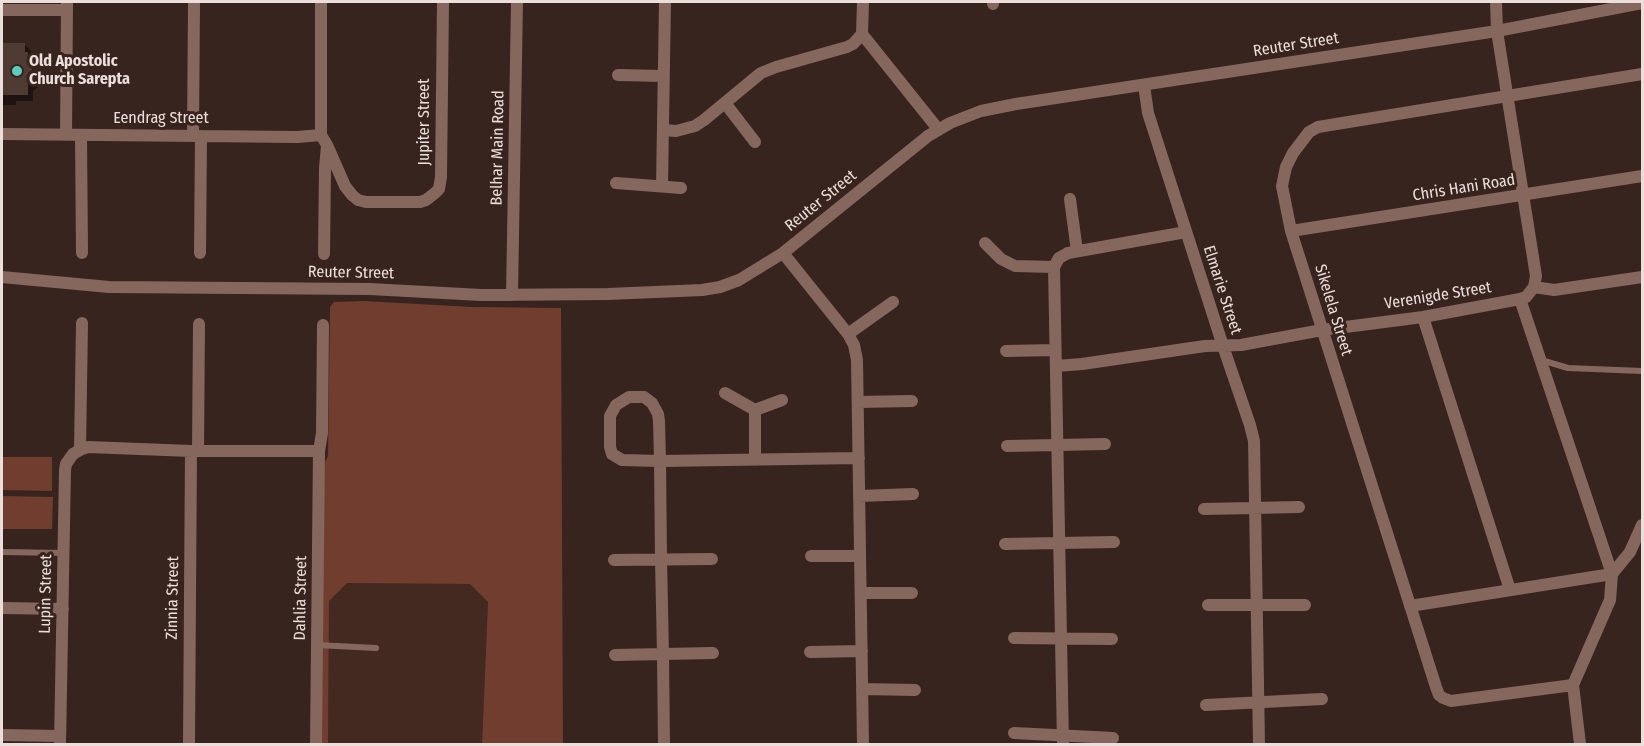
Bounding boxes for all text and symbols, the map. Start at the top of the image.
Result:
street label: Reuter Street [1252,29,1340,61]
place label: Old Apostolic Church Sarepta [29,52,130,90]
marker: Old Apostolic Church Sarepta [10,64,24,78]
street label: Jupiter Street [415,79,435,165]
street label: Belhar Main Road [487,90,509,206]
street label: Eendrag Street [113,109,209,129]
street label: Reuter Street [781,166,861,236]
street label: Chris Hani Road [1411,170,1517,206]
street label: Elmarie Street [1199,243,1245,337]
street label: Sikelela Street [1310,262,1356,358]
street label: Reuter Street [308,263,394,283]
street label: Verenigde Street [1383,278,1493,314]
street label: Lupin Street [36,554,56,634]
street label: Zinnia Street [163,556,183,640]
street label: Dahlia Street [291,556,311,640]

